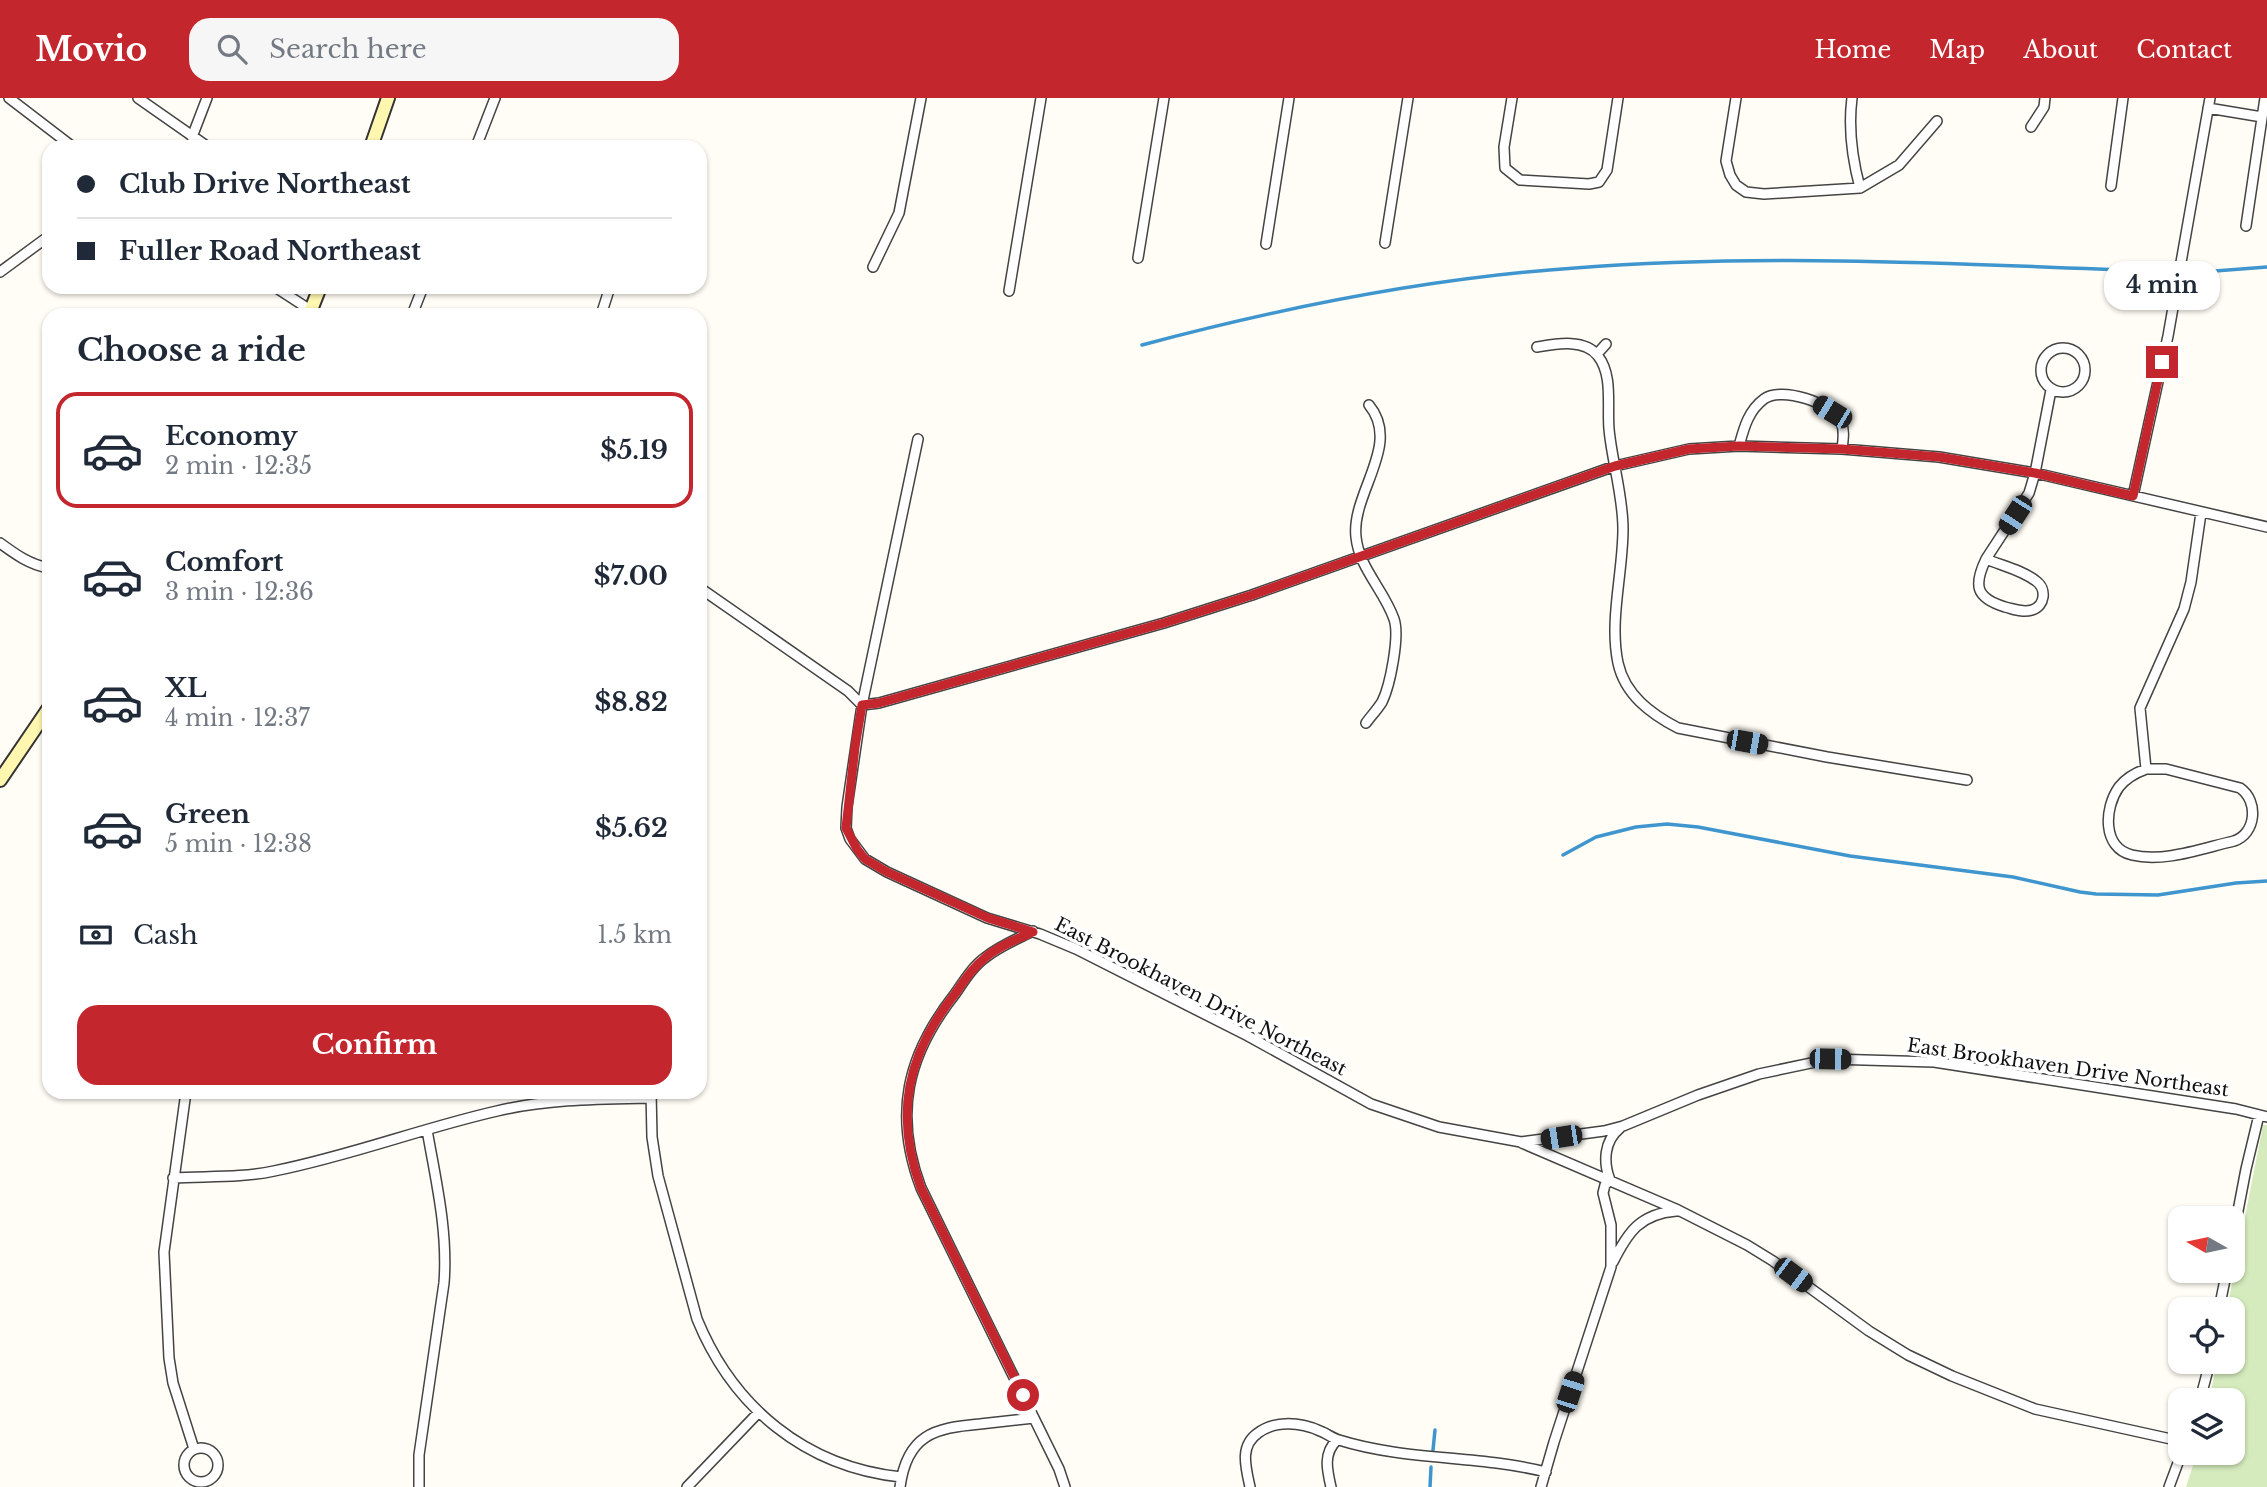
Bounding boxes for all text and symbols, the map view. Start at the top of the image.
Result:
search box [189,18,679,81]
text: Movio [35,29,147,70]
icon: search [213,30,251,68]
text: Search here [269,33,427,65]
text: Home [1815,35,1891,64]
text: Map [1929,35,1985,64]
text: About [2023,35,2098,64]
text: Contact [2136,35,2232,64]
text: Club Drive Northeast [119,168,411,200]
text: Fuller Road Northeast [119,235,421,267]
callout: 4 min [2104,260,2220,310]
text: 4 min [2126,271,2198,299]
text: Choose a ride [77,330,306,370]
route end [2146,346,2178,378]
car [1809,392,1856,432]
icon: car [81,419,144,482]
text: Economy [165,420,298,452]
text: $5.19 [600,434,668,466]
text: 2 min · 12:35 [165,452,312,480]
car [1995,492,2036,538]
icon: car [81,545,144,608]
text: Comfort [165,546,283,578]
text: $7.00 [594,560,668,592]
text: 3 min · 12:36 [165,578,314,606]
icon: car [81,671,144,734]
text: XL [165,672,207,704]
text: $8.82 [595,686,668,718]
text: 4 min · 12:37 [165,704,310,732]
car [1725,728,1770,756]
icon: car [81,797,144,860]
text: Green [165,798,250,830]
text: $5.62 [595,812,668,844]
text: 5 min · 12:38 [165,830,312,858]
street label: East Brookhaven Drive Northeast [1051,913,1351,1081]
icon: cash [77,916,115,954]
text: Cash [133,919,198,951]
text: 1.5 km [597,921,672,949]
button: Confirm [77,1005,672,1085]
street label: East Brookhaven Drive Northeast [1906,1034,2231,1102]
car [1809,1048,1852,1070]
car [1539,1123,1584,1151]
north arrow [2168,1206,2245,1283]
map controls [2168,1206,2245,1465]
car [1770,1254,1817,1296]
button: locate [2168,1297,2245,1374]
car [1554,1369,1587,1415]
route start [1007,1379,1039,1411]
button: layers [2168,1388,2245,1465]

